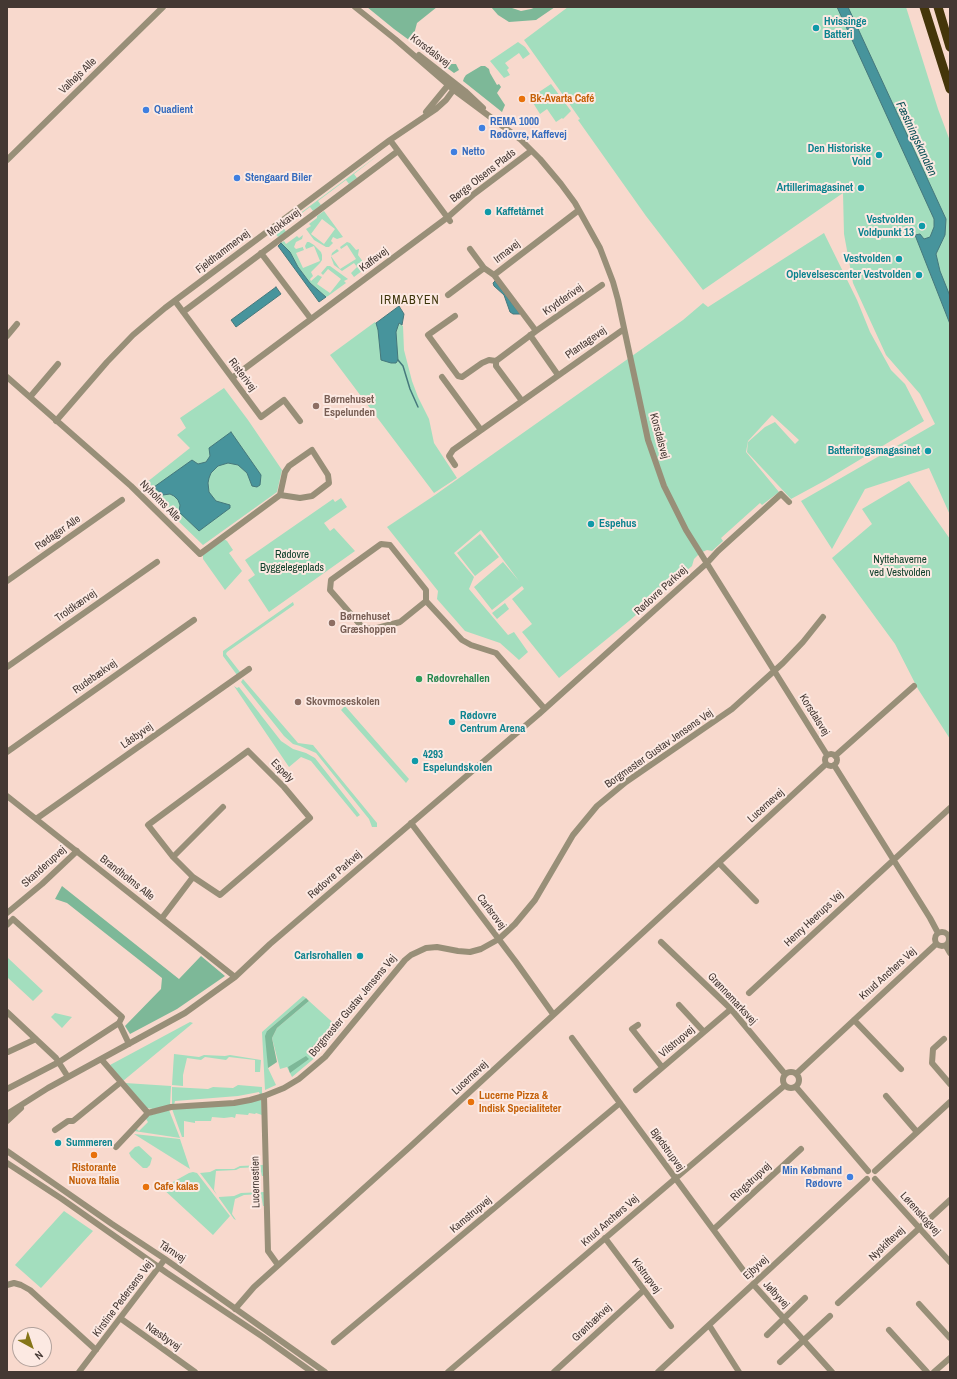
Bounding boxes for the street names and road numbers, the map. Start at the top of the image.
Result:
street label: Korsdalsvej [407,32,453,70]
street label: Valhøjs Alle [57,55,99,97]
street label: Børge Olsens Plads [448,146,518,206]
street label: Mokkavej [265,206,303,240]
street label: Fjeldhammervej [193,227,253,277]
street label: Irmavej [491,238,523,266]
street label: Kaffevej [357,245,391,275]
street label: Krydderivej [541,282,585,318]
street label: Plantagevej [563,324,609,362]
street label: Risterivej [225,356,259,394]
street label: Korsdalsvej [647,412,671,460]
street label: Nyholms Alle [137,478,183,524]
street label: Rødager Alle [33,513,83,553]
street label: Rødovre Parkvej [632,564,690,618]
street label: Troldkærvej [53,587,99,625]
street label: Rudebækvej [70,657,120,697]
street label: Korsdalsvej [796,692,832,738]
street label: Borgmester Gustav Jensens Vej [602,707,716,791]
street label: Låsbyvej [119,720,155,752]
street label: Espely [268,757,296,785]
street label: Lucernevej [745,786,787,826]
street label: Skanderupvej [19,844,69,890]
street label: Rødovre Parkvej [306,848,364,902]
street label: Brandholms Alle [97,853,157,903]
street label: Henry Heerups Vej [782,888,846,950]
street label: Carlsrovej [474,892,508,932]
street label: Knud Anchers Vej [857,945,919,1003]
street label: Borgmester Gustav Jensens Vej [307,952,399,1060]
street label: Grønnemarksvej [705,970,759,1028]
street label: Vilstrupvej [657,1023,697,1061]
street label: Lucernevej [449,1058,491,1098]
street label: Bjødstrupvej [647,1126,687,1174]
street label: Lucernestien [249,1156,263,1208]
street label: Ringstrupvej [728,1160,774,1204]
street label: Lørenskogvej [897,1190,943,1238]
street label: Knud Anchers Vej [579,1192,641,1250]
street label: Kamstrupvej [448,1194,494,1236]
street label: Nyskiftevej [866,1224,908,1264]
street label: Tårnvej [156,1238,188,1266]
street label: Ejbyvej [741,1253,771,1283]
street label: Kistrupvej [629,1256,663,1296]
street label: Kirstine Pedersens Vej [90,1258,156,1340]
street label: Jølbyvej [760,1279,792,1311]
street label: Grønbækvej [570,1301,614,1345]
street label: Næsbyvej [143,1320,183,1354]

